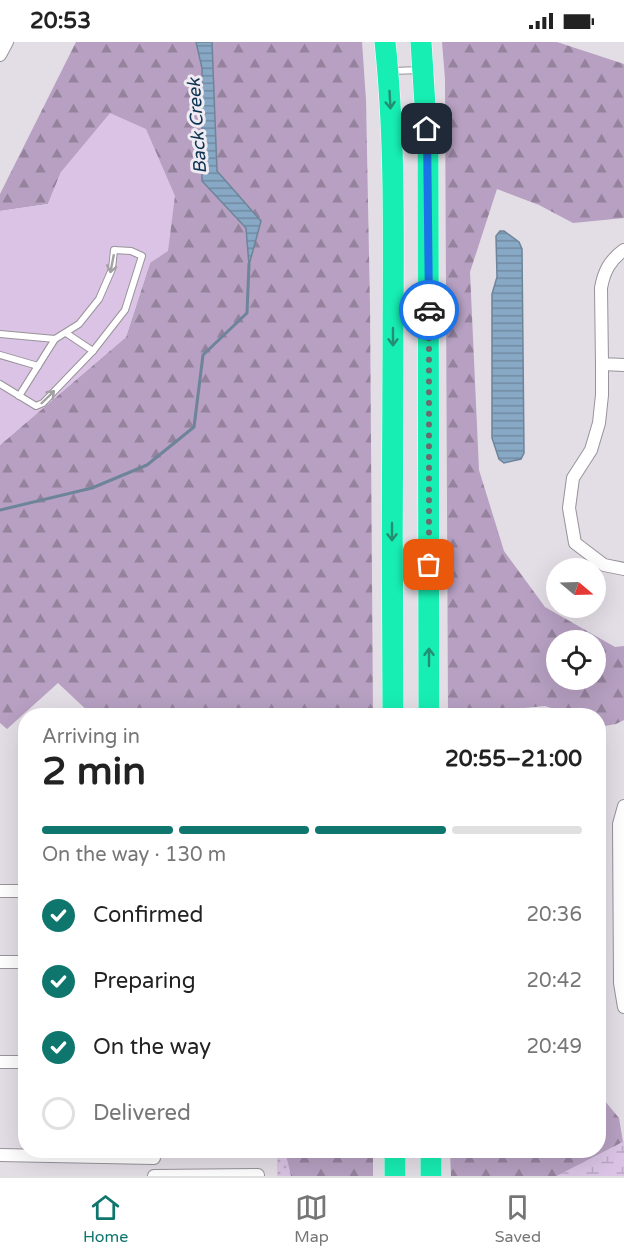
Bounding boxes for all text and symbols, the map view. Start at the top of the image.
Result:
text: 20:53 [30,8,91,34]
water label: Back Creek [183,76,211,175]
one-way arrow [384,90,395,110]
pin [401,103,452,154]
icon: home [410,112,443,145]
one-way arrow [106,254,117,274]
courier [399,280,459,340]
icon: car [413,294,446,327]
one-way arrow [387,327,399,347]
one-way arrow [41,389,56,404]
one-way arrow [386,522,398,542]
pin [403,539,454,590]
icon: bag [412,548,445,581]
north arrow [546,558,606,618]
map controls [546,558,606,690]
button: locate [546,630,606,690]
one-way arrow [423,648,435,668]
text: Arriving in [42,725,140,749]
text: 20:55–21:00 [445,746,582,772]
text: 2 min [42,748,146,795]
text: On the way · 130 m [42,843,226,867]
icon: check [42,899,75,932]
text: Confirmed [93,902,203,928]
text: 20:36 [527,903,582,927]
icon: check [42,965,75,998]
text: Preparing [93,968,196,994]
text: 20:42 [527,969,582,993]
icon: check [42,1031,75,1064]
text: On the way [93,1034,211,1060]
text: 20:49 [527,1035,582,1059]
text: Delivered [93,1100,191,1126]
tab: Home [83,1191,128,1247]
tab: Map [294,1191,329,1247]
tab: Saved [495,1191,541,1247]

